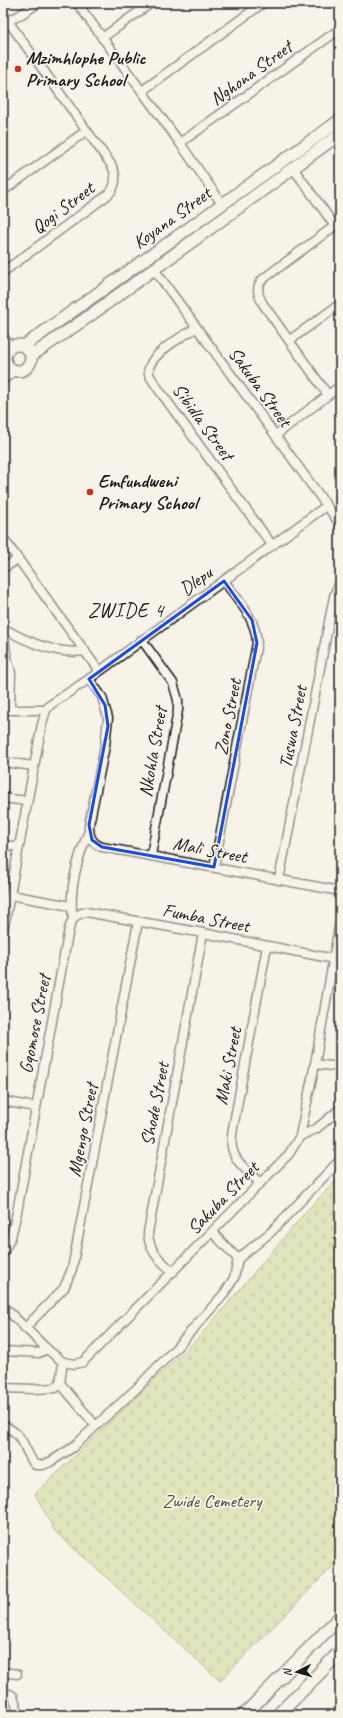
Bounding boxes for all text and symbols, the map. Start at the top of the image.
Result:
street label: Nghona Street [205,34,299,111]
place label: Mzimhlophe Public Primary School [26,46,146,92]
marker: Mzimhlophe Public Primary School [13,64,23,74]
street label: Qogi Street [27,176,100,239]
street label: Koyana Street [128,181,217,254]
street label: Sakuba Street [223,342,298,433]
street label: Sibidla Street [167,379,241,467]
place label: Emfundweni Primary School [98,469,201,515]
marker: Emfundweni Primary School [85,487,95,497]
street label: Dlepu [175,560,219,601]
district label: ZWIDE 4 [88,598,165,623]
street label: Zono Street [209,675,247,757]
street label: Tuswa Street [273,682,313,770]
street label: Nkohla Street [133,702,173,799]
street label: Mali Street [171,831,250,869]
street label: Fumba Street [161,898,253,938]
street label: Gqomose Street [14,970,57,1075]
street label: Maki Street [209,1024,248,1107]
street label: Shode Street [135,1059,175,1148]
street label: Mgengo Street [62,1079,104,1179]
street label: Sakuba Street [182,1155,265,1240]
park label: Zwide Cemetery [163,1489,263,1513]
north arrow [277,1652,317,1692]
text: N [280,1667,294,1677]

